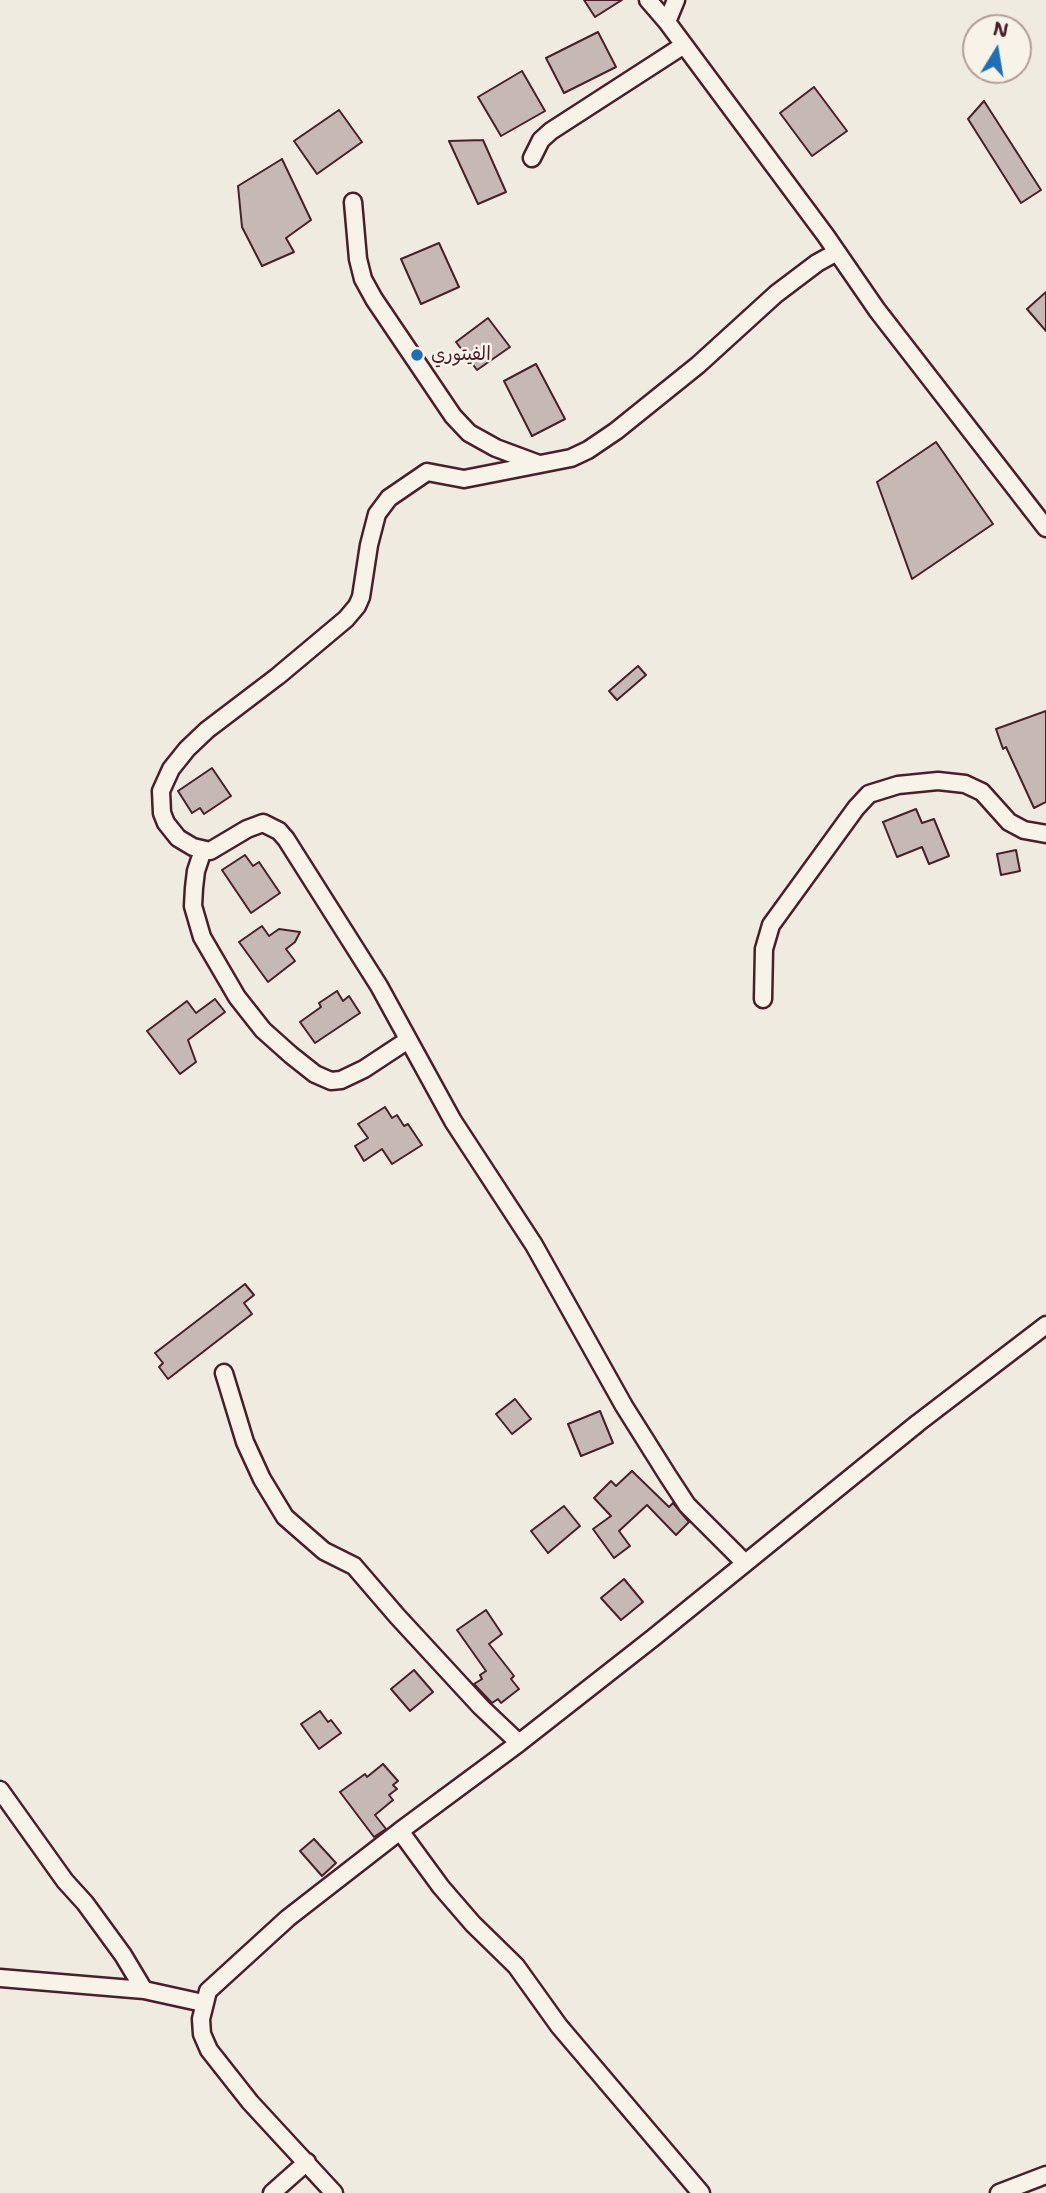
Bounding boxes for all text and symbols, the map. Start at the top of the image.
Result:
north arrow [962,14,1032,84]
text: N [991,16,1010,44]
place label: الفيتوري [431,344,491,366]
marker: الفيتوري [409,347,425,363]

